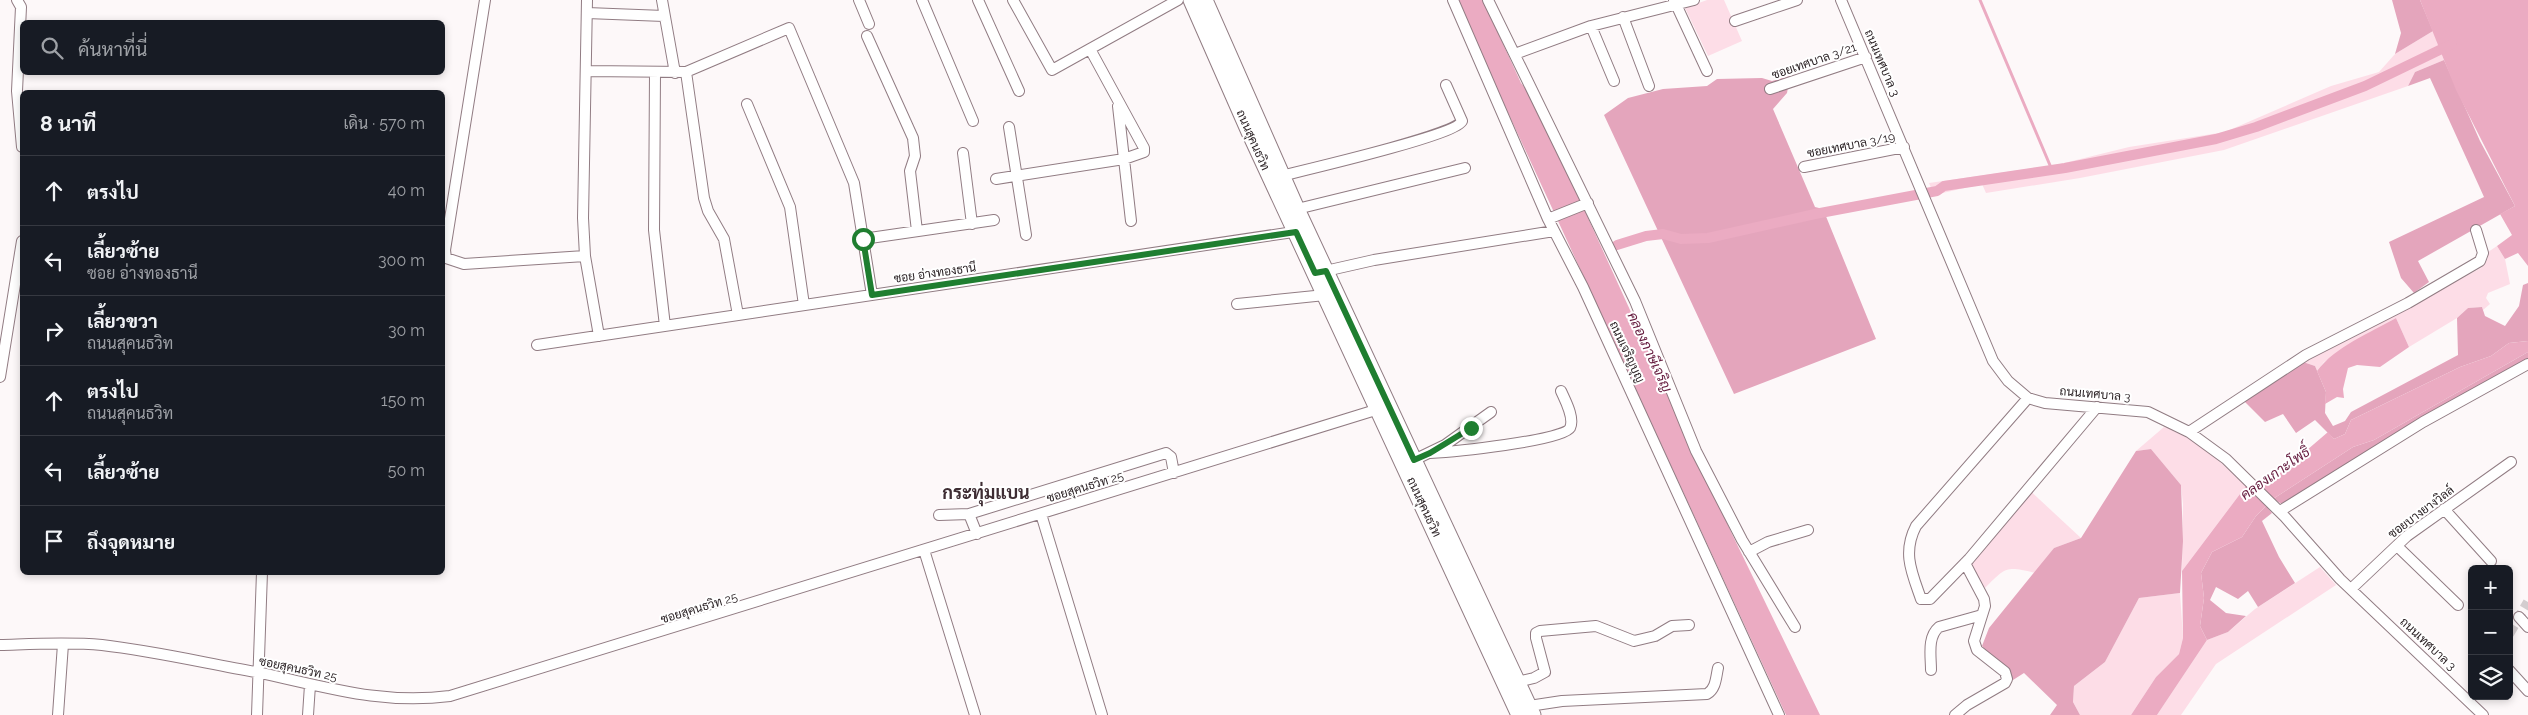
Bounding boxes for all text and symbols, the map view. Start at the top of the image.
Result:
search box [20,20,445,75]
street label: ถนนเทศบาล 3 [1862,28,1902,98]
icon: search [38,34,66,62]
text: ค้นหาที่นี่ [78,38,147,60]
street label: ซอยเทศบาล 3/21 [1770,40,1858,82]
street label: ถนนสุคนธวิท [1232,108,1273,173]
text: 8 นาที [40,111,96,136]
text: เดิน · 570 m [343,114,425,133]
street label: ซอยเทศบาล 3/19 [1806,130,1896,160]
icon: ahead [40,177,68,205]
text: ตรงไป [87,181,139,203]
text: 40 m [388,181,425,200]
route start [852,228,875,251]
text: เลี้ยวซ้าย [87,240,159,262]
icon: left [40,247,68,275]
text: 300 m [378,251,425,270]
street label: ซอย อ่างทองธานี [893,259,977,286]
text: ซอย อ่างทองธานี [87,264,198,283]
water label: คลองภาษีเจริญ [1624,309,1677,395]
text: เลี้ยวขวา [87,310,158,332]
icon: right [40,317,68,345]
street label: ถนนเจริญบุญ [1605,319,1647,386]
text: 30 m [388,321,425,340]
text: ถนนสุคนธวิท [87,334,173,353]
text: ตรงไป [87,380,139,402]
street label: ถนนเทศบาล 3 [2059,384,2131,404]
icon: ahead [40,387,68,415]
text: 150 m [381,391,425,410]
text: ถนนสุคนธวิท [87,404,173,423]
route end [1460,417,1483,440]
water label: คลองเกาะโพธิ์ [2235,438,2315,503]
icon: left [40,457,68,485]
text: เลี้ยวซ้าย [87,461,159,483]
text: 50 m [388,461,425,480]
street label: ซอยสุคนธวิท 25 [1045,469,1126,507]
street label: ถนนสุคนธวิท [1402,475,1444,540]
district label: กระทุ่มแบน [942,481,1030,507]
street label: ซอยบางยางวิลล์ [2385,482,2457,541]
icon: arrive [40,527,68,555]
text: ถึงจุดหมาย [87,531,175,553]
map controls [2468,565,2513,700]
button: + [2468,565,2513,610]
street label: ซอยสุคนธวิท 25 [659,590,740,628]
button: − [2468,610,2513,655]
street label: ถนนเทศบาล 3 [2397,615,2459,673]
street label: ซอยสุคนธวิท 25 [257,654,339,686]
button: layers [2468,655,2513,700]

